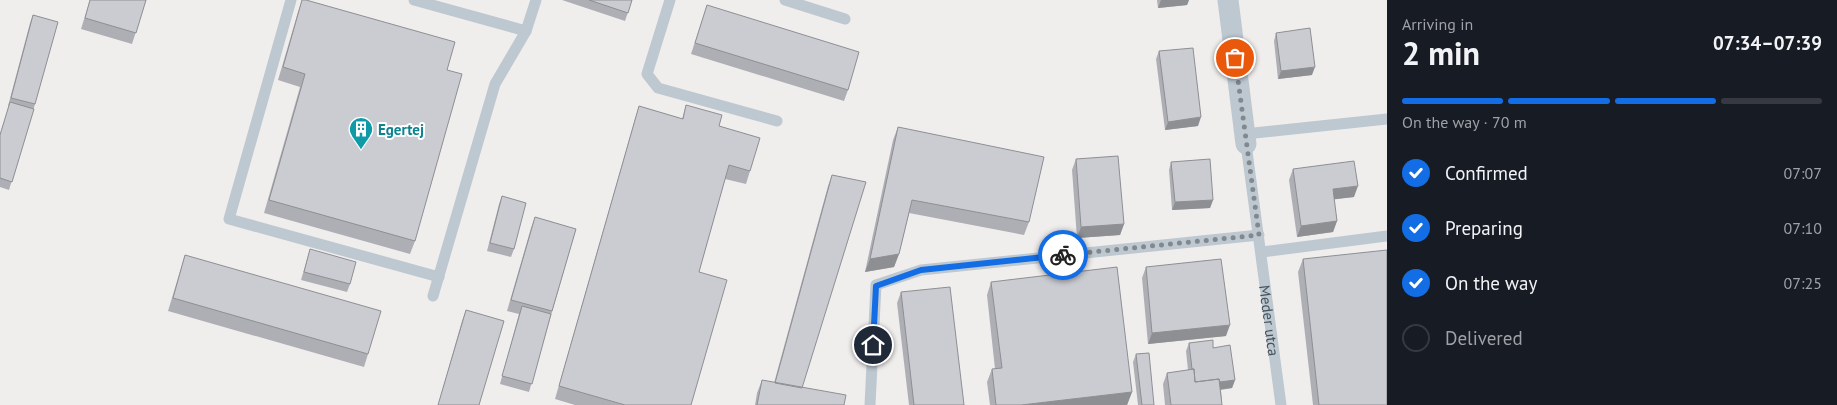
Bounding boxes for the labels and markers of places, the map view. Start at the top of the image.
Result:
pin [1214,37,1256,79]
building icon: Egertej [348,116,374,150]
place label: Egertej [378,120,424,139]
pin [852,324,894,366]

